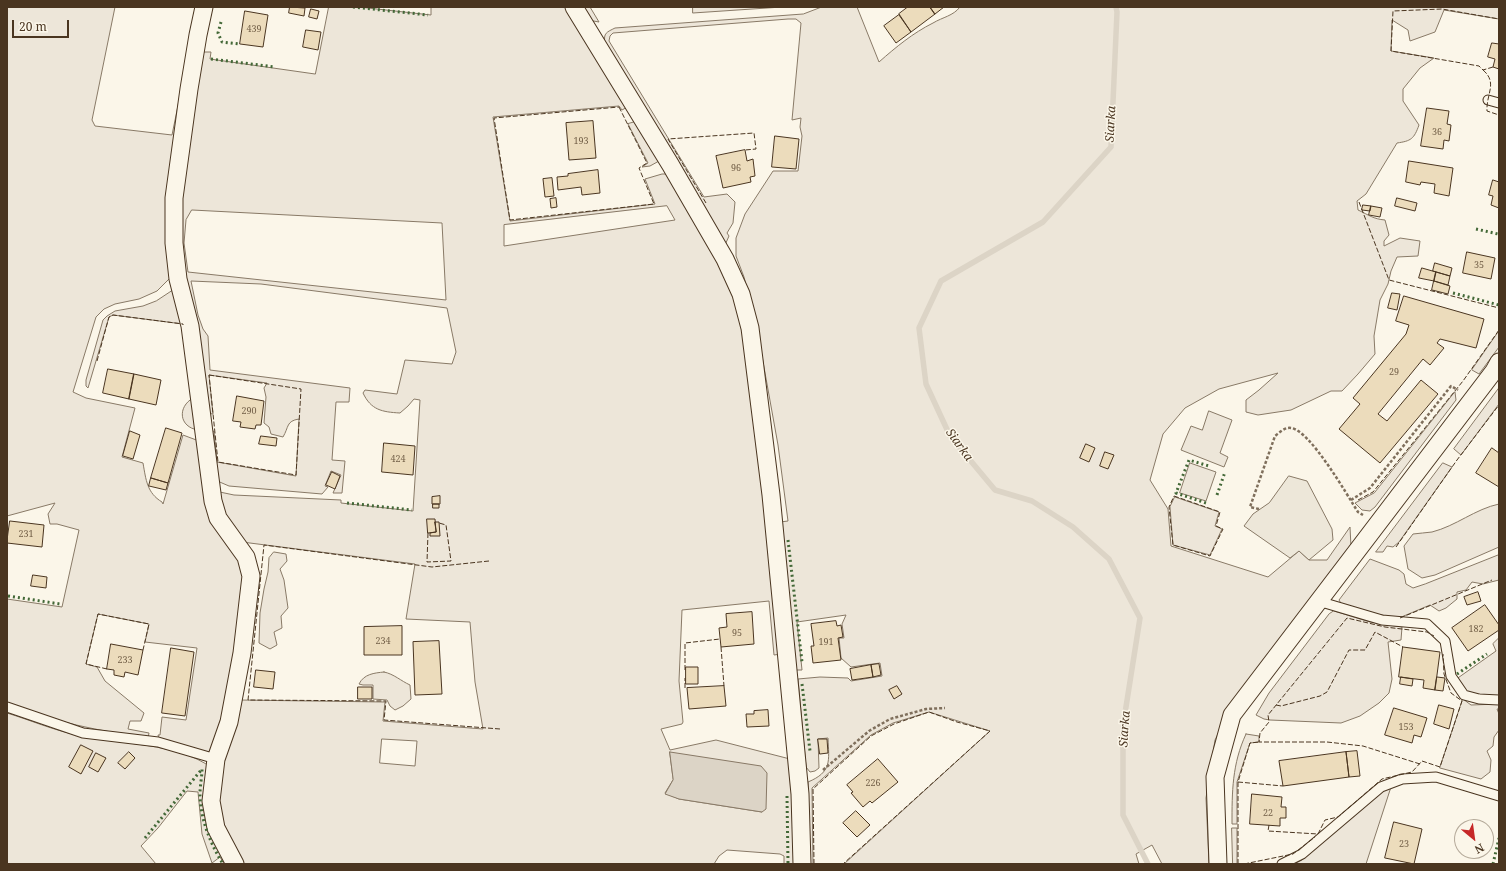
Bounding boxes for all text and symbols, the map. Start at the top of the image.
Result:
scale bar [14,12,71,38]
text: 20 m [19,18,47,35]
house number: 439 [246,24,262,34]
water label: Siarka [1103,105,1119,143]
house number: 36 [1432,127,1442,137]
house number: 193 [573,136,589,146]
house number: 96 [731,163,741,173]
house number: 35 [1474,260,1484,270]
house number: 29 [1389,367,1399,377]
house number: 290 [241,406,257,416]
water label: Siarka [942,426,976,464]
house number: 424 [390,454,406,464]
house number: 231 [18,529,34,539]
house number: 182 [1468,624,1484,634]
house number: 95 [732,628,742,638]
house number: 234 [375,636,391,646]
house number: 191 [818,637,834,647]
house number: 233 [117,655,133,665]
water label: Siarka [1117,710,1133,748]
house number: 153 [1398,722,1414,732]
house number: 226 [865,778,881,788]
house number: 22 [1263,808,1273,818]
north arrow [1454,819,1494,859]
house number: 23 [1399,839,1409,849]
text: N [1472,840,1487,858]

